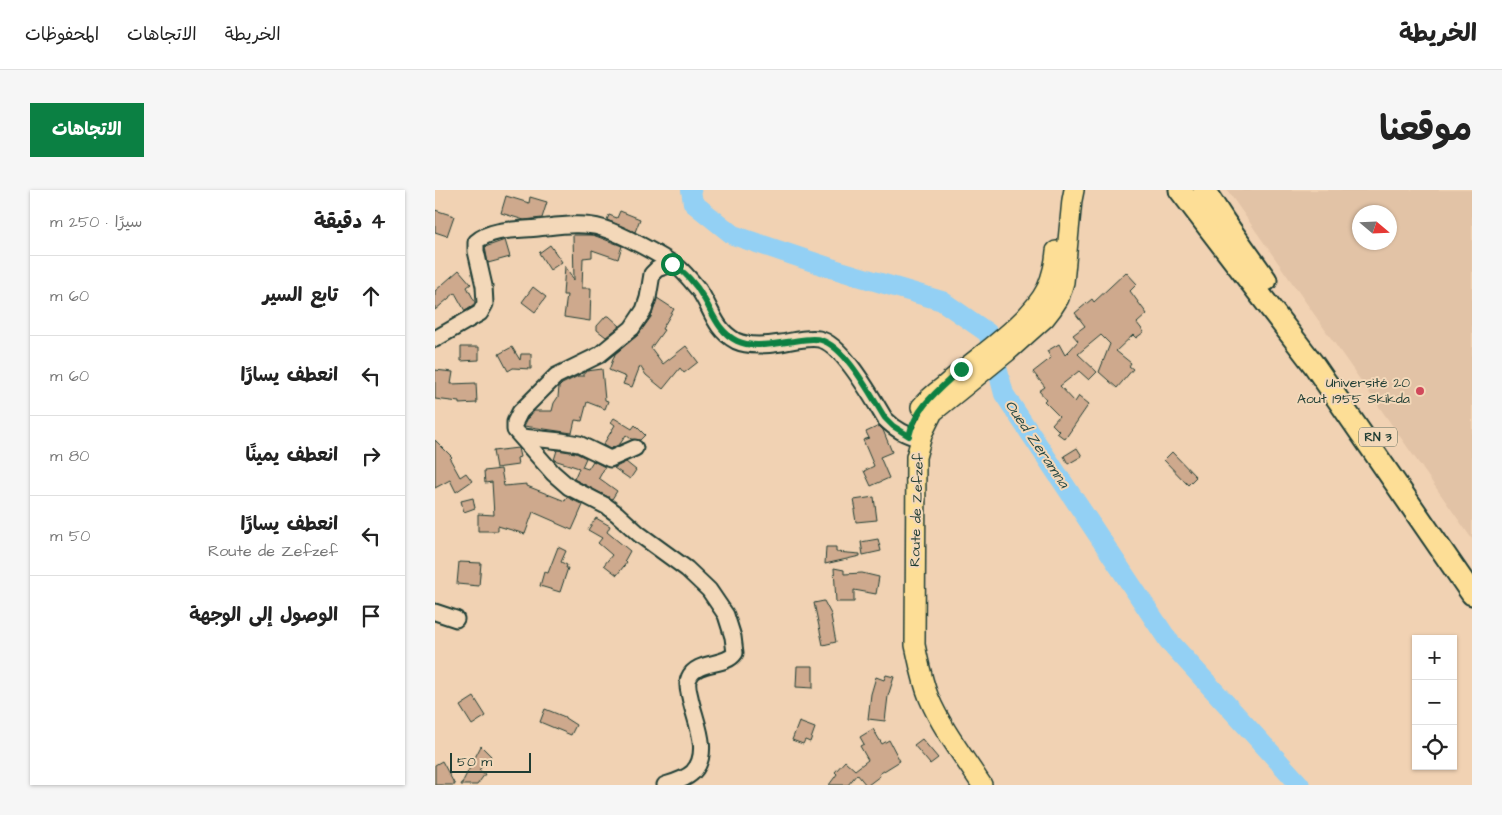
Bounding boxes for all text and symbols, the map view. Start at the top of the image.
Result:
text: الخريطة [1399,17,1477,51]
text: المحفوظات [25,22,99,47]
text: الاتجاهات [127,22,197,47]
text: الخريطة [225,22,281,47]
button: الاتجاهات [30,103,144,157]
text: موقعنا [1379,105,1472,154]
north arrow [1352,205,1397,250]
text: 4 دقيقة [314,207,385,236]
text: سيرًا · 250 m [50,211,142,233]
route start [661,253,684,276]
text: تابع السير [263,282,338,309]
icon: ahead [357,282,385,310]
text: 60 m [50,285,89,307]
route end [950,358,973,381]
text: انعطف يسارًا [241,362,338,389]
icon: left [357,362,385,390]
text: 60 m [50,365,89,387]
place label: Université 20 Aout 1955 Skikda [1297,373,1410,409]
marker: Université 20 Aout 1955 Skikda [1414,385,1426,397]
water label: Oued Zeramna [1000,396,1075,493]
road number: RN 3 [1359,428,1397,446]
text: انعطف يمينًا [246,442,338,469]
icon: right [357,442,385,470]
text: 80 m [50,445,89,467]
street label: Route de Zefzef [905,452,929,567]
text: انعطف يسارًا [241,511,338,538]
icon: left [357,522,385,550]
text: 50 m [50,525,90,547]
text: Route de Zefzef [208,540,338,562]
text: الوصول إلى الوجهة [189,602,338,629]
icon: arrive [357,602,385,630]
map controls [1412,635,1457,770]
button: + [1412,635,1457,680]
button: − [1412,680,1457,725]
button: locate [1412,725,1457,770]
scale bar [450,750,531,773]
text: 50 m [457,752,492,772]

